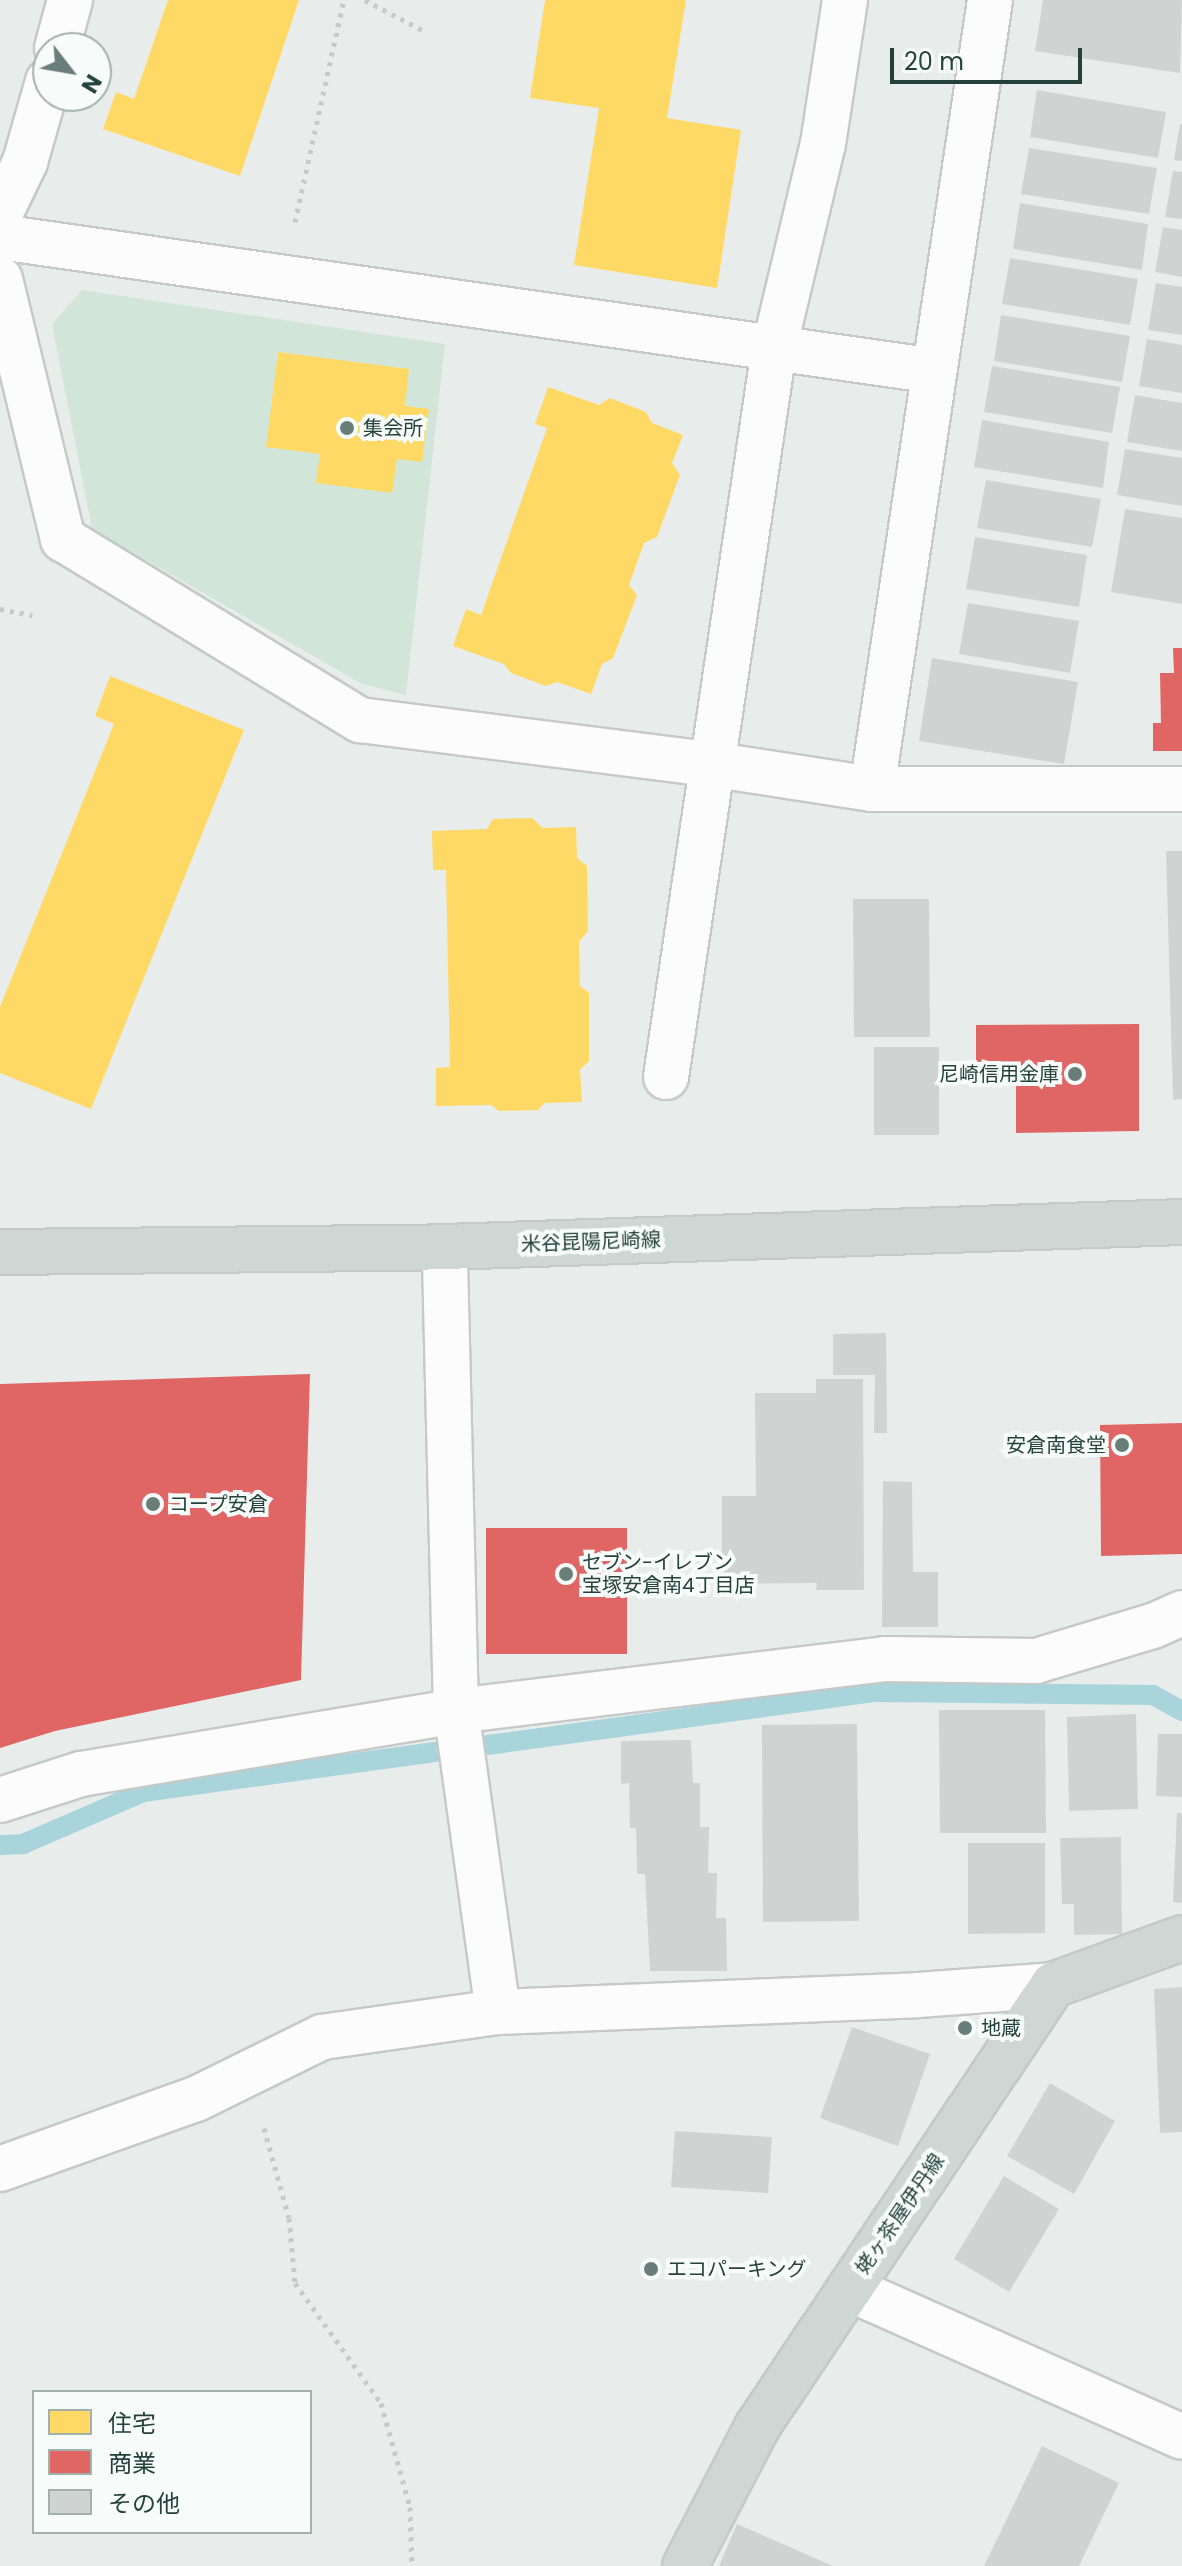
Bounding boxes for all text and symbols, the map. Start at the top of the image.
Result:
north arrow [32,32,112,112]
scale bar [894,32,1086,82]
text: 20 m [904,45,964,78]
text: N [74,69,109,99]
place label: 集会所 [363,416,423,440]
marker: 集会所 [338,419,356,437]
place label: 尼崎信用金庫 [939,1062,1059,1086]
marker: 尼崎信用金庫 [1066,1065,1084,1083]
street label: 米谷昆陽尼崎線 [521,1228,661,1256]
place label: 安倉南食堂 [1006,1433,1106,1457]
marker: 安倉南食堂 [1113,1436,1131,1454]
place label: コープ安倉 [169,1492,269,1516]
marker: コープ安倉 [144,1495,162,1513]
place label: セブン-イレブン 宝塚安倉南4丁目店 [582,1550,755,1597]
marker: セブン-イレブン 宝塚安倉南4丁目店 [557,1565,575,1583]
place label: 地蔵 [981,2016,1021,2040]
marker: 地蔵 [956,2019,974,2037]
street label: 姥ヶ茶屋伊丹線 [851,2149,949,2279]
place label: エコパーキング [667,2257,807,2281]
marker: エコパーキング [642,2260,660,2278]
legend [32,2390,312,2534]
text: 住宅 [108,2407,156,2440]
text: 商業 [108,2447,156,2480]
text: その他 [108,2487,180,2520]

